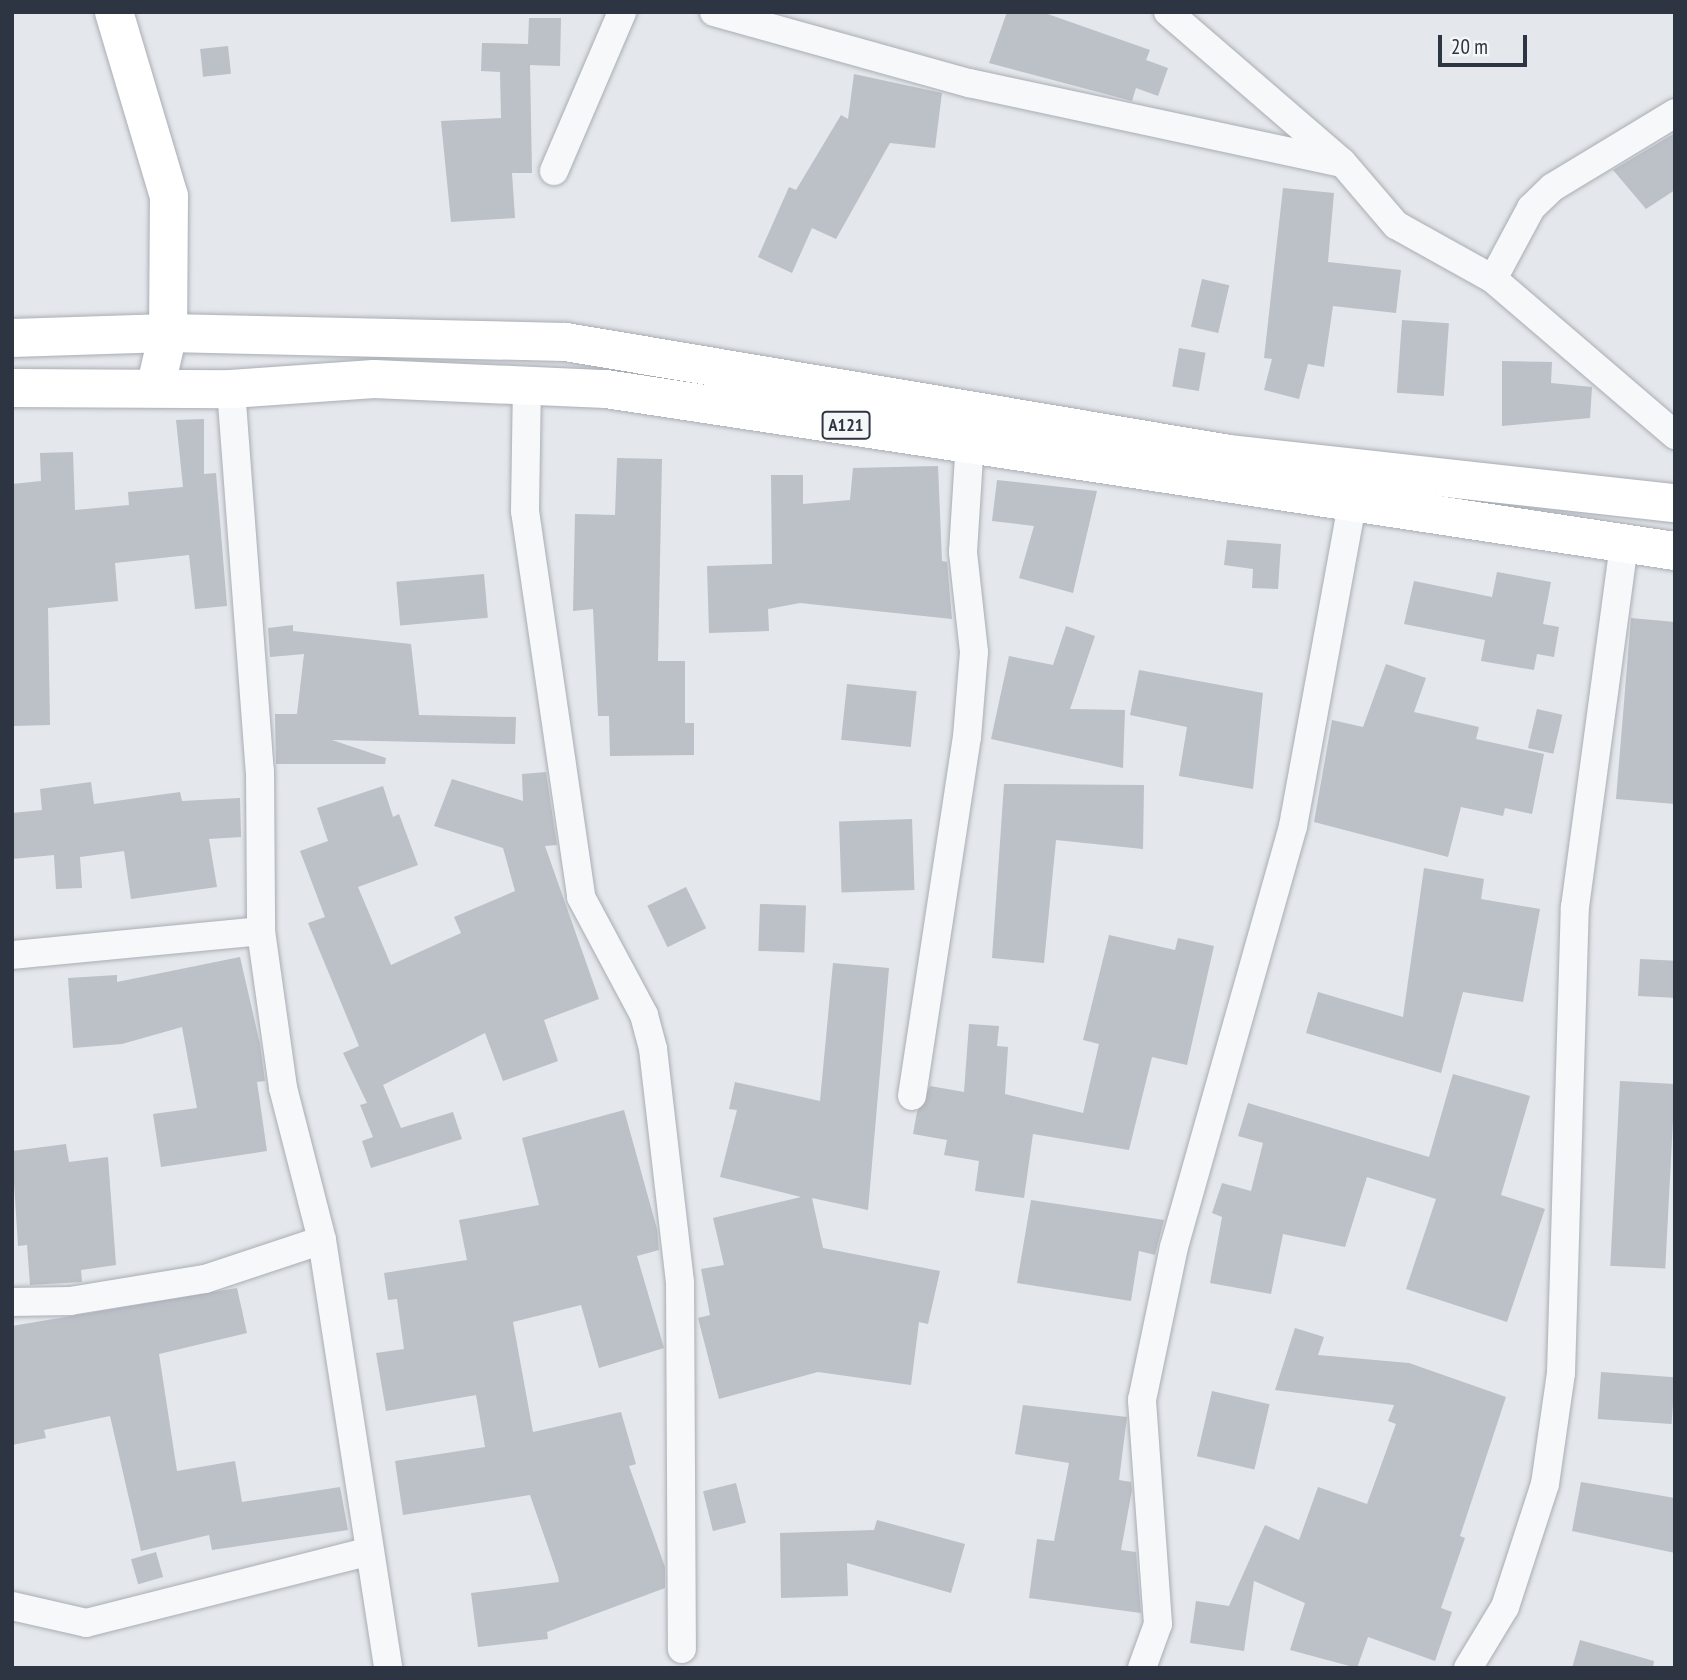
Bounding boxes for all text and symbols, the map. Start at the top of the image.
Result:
scale bar [1442,21,1531,65]
text: 20 m [1451,33,1488,60]
road number: A121 [822,410,870,440]

